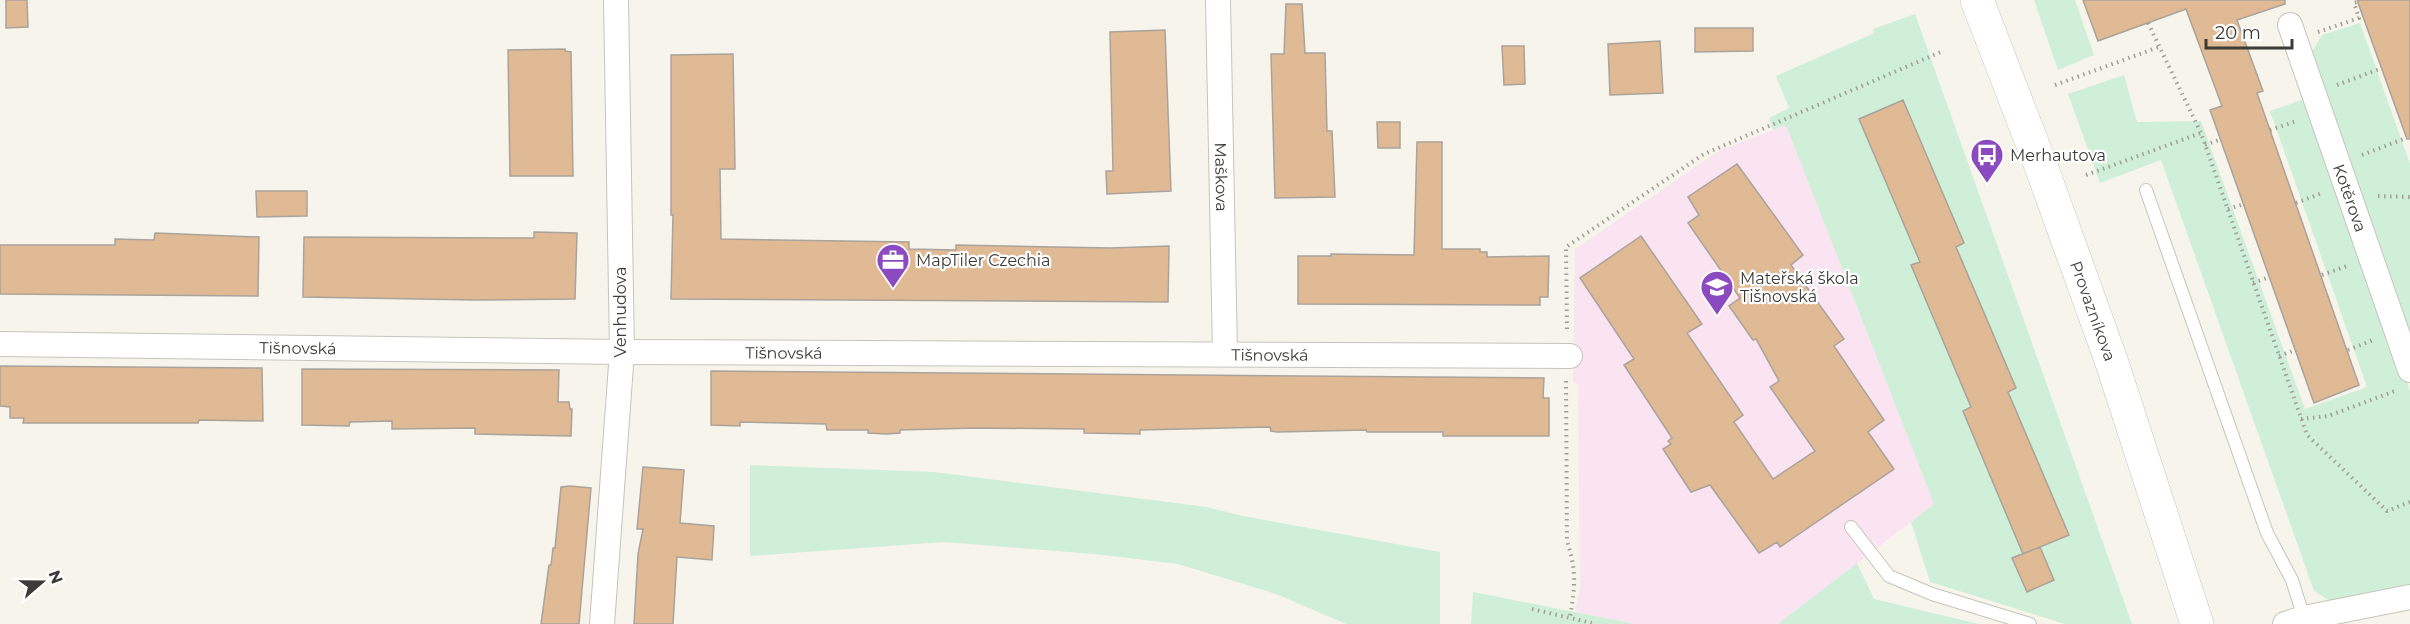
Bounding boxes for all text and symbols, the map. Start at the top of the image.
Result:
scale bar [2206,12,2292,50]
text: 20 m [2215,22,2261,44]
bus stop icon: Merhautova [1969,137,2005,184]
street label: Maškova [1211,142,1232,212]
place label: Merhautova [2010,146,2106,165]
street label: Kotěrova [2330,161,2371,234]
office icon: MapTiler Czechia [875,242,911,289]
place label: MapTiler Czechia [916,251,1051,270]
street label: Provazníkova [2067,258,2120,364]
street label: Venhudova [611,267,630,357]
school or university icon: Mateřská škola Tišnovská [1699,269,1735,316]
place label: Mateřská škola Tišnovská [1740,269,1859,306]
street label: Tišnovská [259,338,337,358]
street label: Tišnovská [745,343,823,362]
street label: Tišnovská [1231,345,1309,364]
north arrow [12,552,72,612]
text: N [44,568,67,586]

